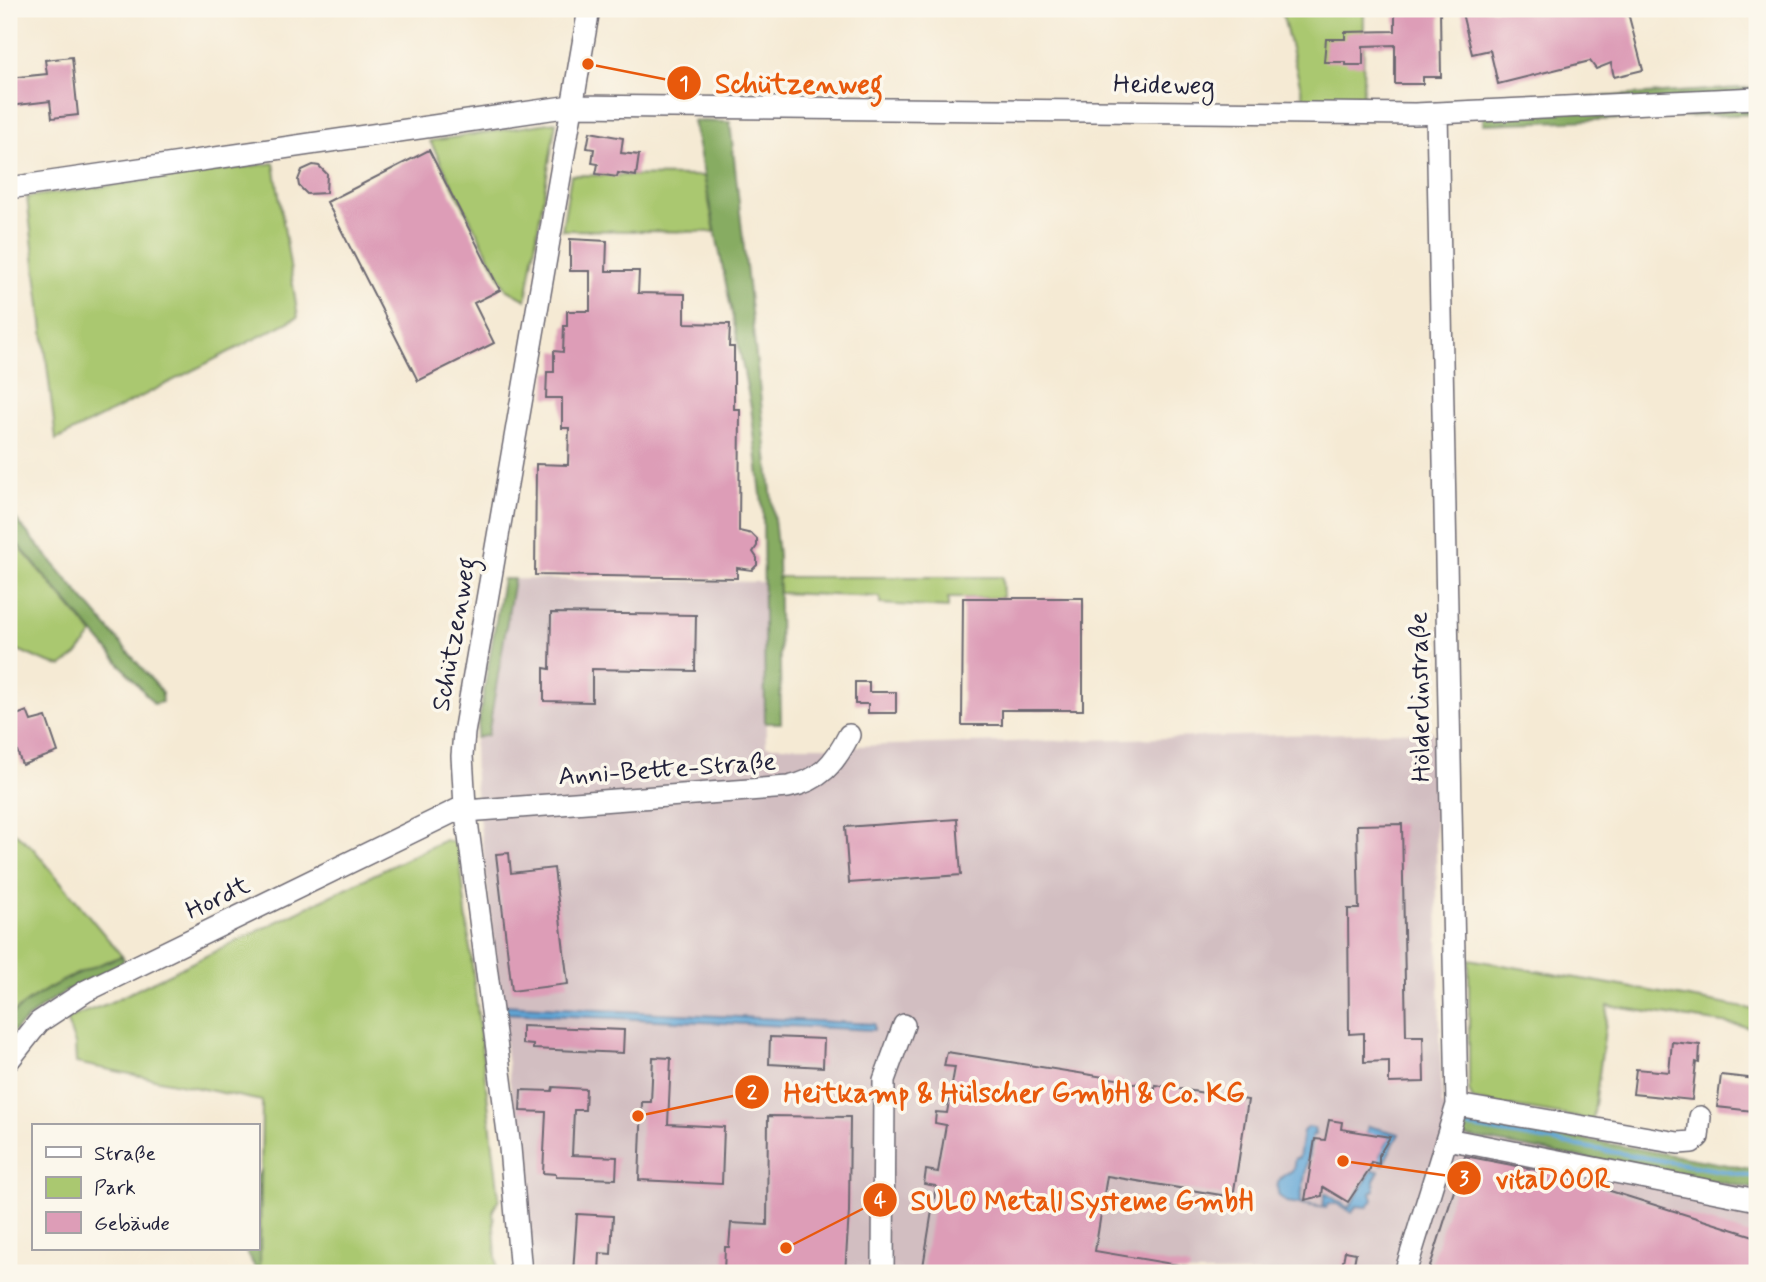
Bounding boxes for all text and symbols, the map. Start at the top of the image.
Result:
callout: Schützenweg [666,59,897,108]
text: Schützenweg [715,67,883,107]
street label: Heideweg [1113,68,1215,106]
text: 1 [679,70,689,98]
street label: Schützenweg [425,555,488,715]
street label: Hölderlinstraße [1403,611,1439,782]
street label: Anni-Bette-Straße [557,745,778,795]
street label: Hordt [180,869,256,929]
callout: Heitkamp & Hülscher GmbH & Co. KG [734,1068,1259,1117]
text: Heitkamp & Hülscher GmbH & Co. KG [784,1076,1245,1113]
text: 2 [747,1079,758,1107]
legend [32,1124,259,1250]
text: Straße [94,1140,156,1168]
callout: vitaDOOR [1446,1153,1625,1202]
text: vitaDOOR [1495,1162,1611,1199]
text: 3 [1459,1165,1469,1193]
text: Park [94,1174,136,1202]
callout: SULO Metall Systeme GmbH [863,1176,1265,1225]
text: SULO Metall Systeme GmbH [911,1184,1253,1221]
text: 4 [874,1187,887,1215]
text: Gebäude [94,1210,170,1238]

